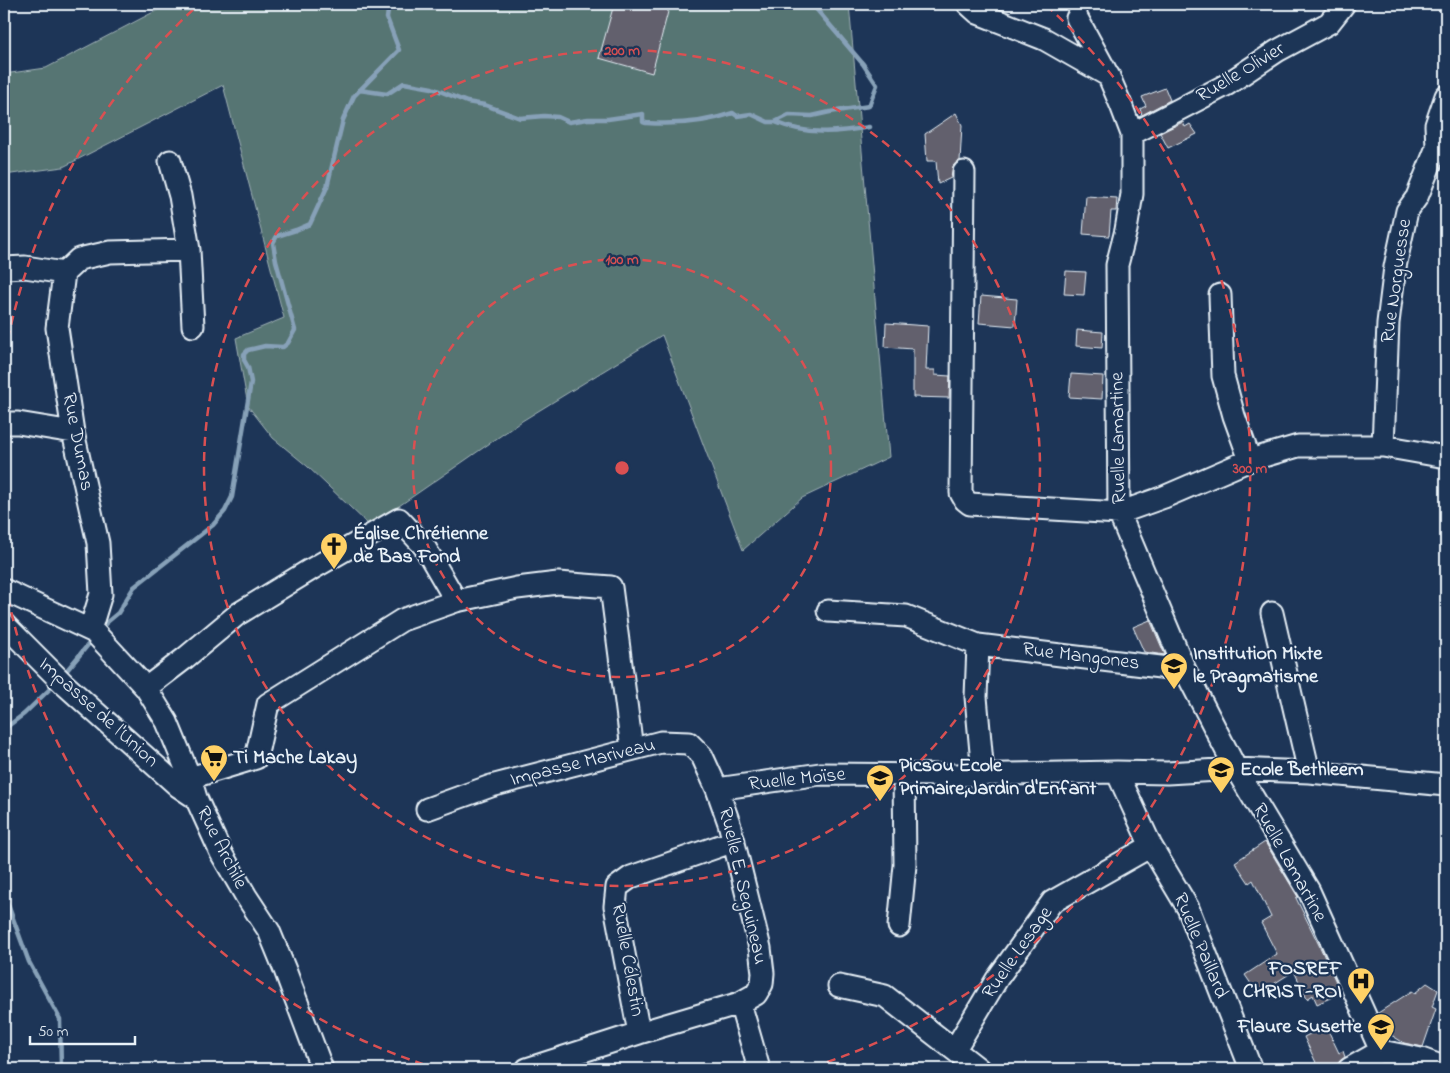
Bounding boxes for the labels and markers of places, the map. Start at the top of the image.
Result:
centre of rings [613,459,631,477]
place label: Église Chrétienne de Bas Fond [353,520,489,572]
church icon: Église Chrétienne de Bas Fond [319,531,349,570]
place label: Institution Mixte le Pragmatisme [1193,640,1323,693]
school or university icon: Institution Mixte le Pragmatisme [1159,651,1189,690]
supermarket icon: Ti Mache Lakay [199,743,229,782]
place label: Ti Mache Lakay [233,744,357,774]
place label: Picsou Ecole Primaire,Jardin d'Enfant [899,752,1096,804]
school or university icon: Ecole Bethleem [1206,755,1236,794]
place label: Ecole Bethleem [1240,756,1364,785]
school or university icon: Picsou Ecole Primaire,Jardin d'Enfant [865,763,895,802]
place label: FOSREF CHRIST-ROI [1243,955,1342,1007]
hospital icon: FOSREF CHRIST-ROI [1346,966,1376,1005]
school or university icon: Flaure Susette [1366,1012,1396,1051]
place label: Flaure Susette [1237,1013,1363,1042]

